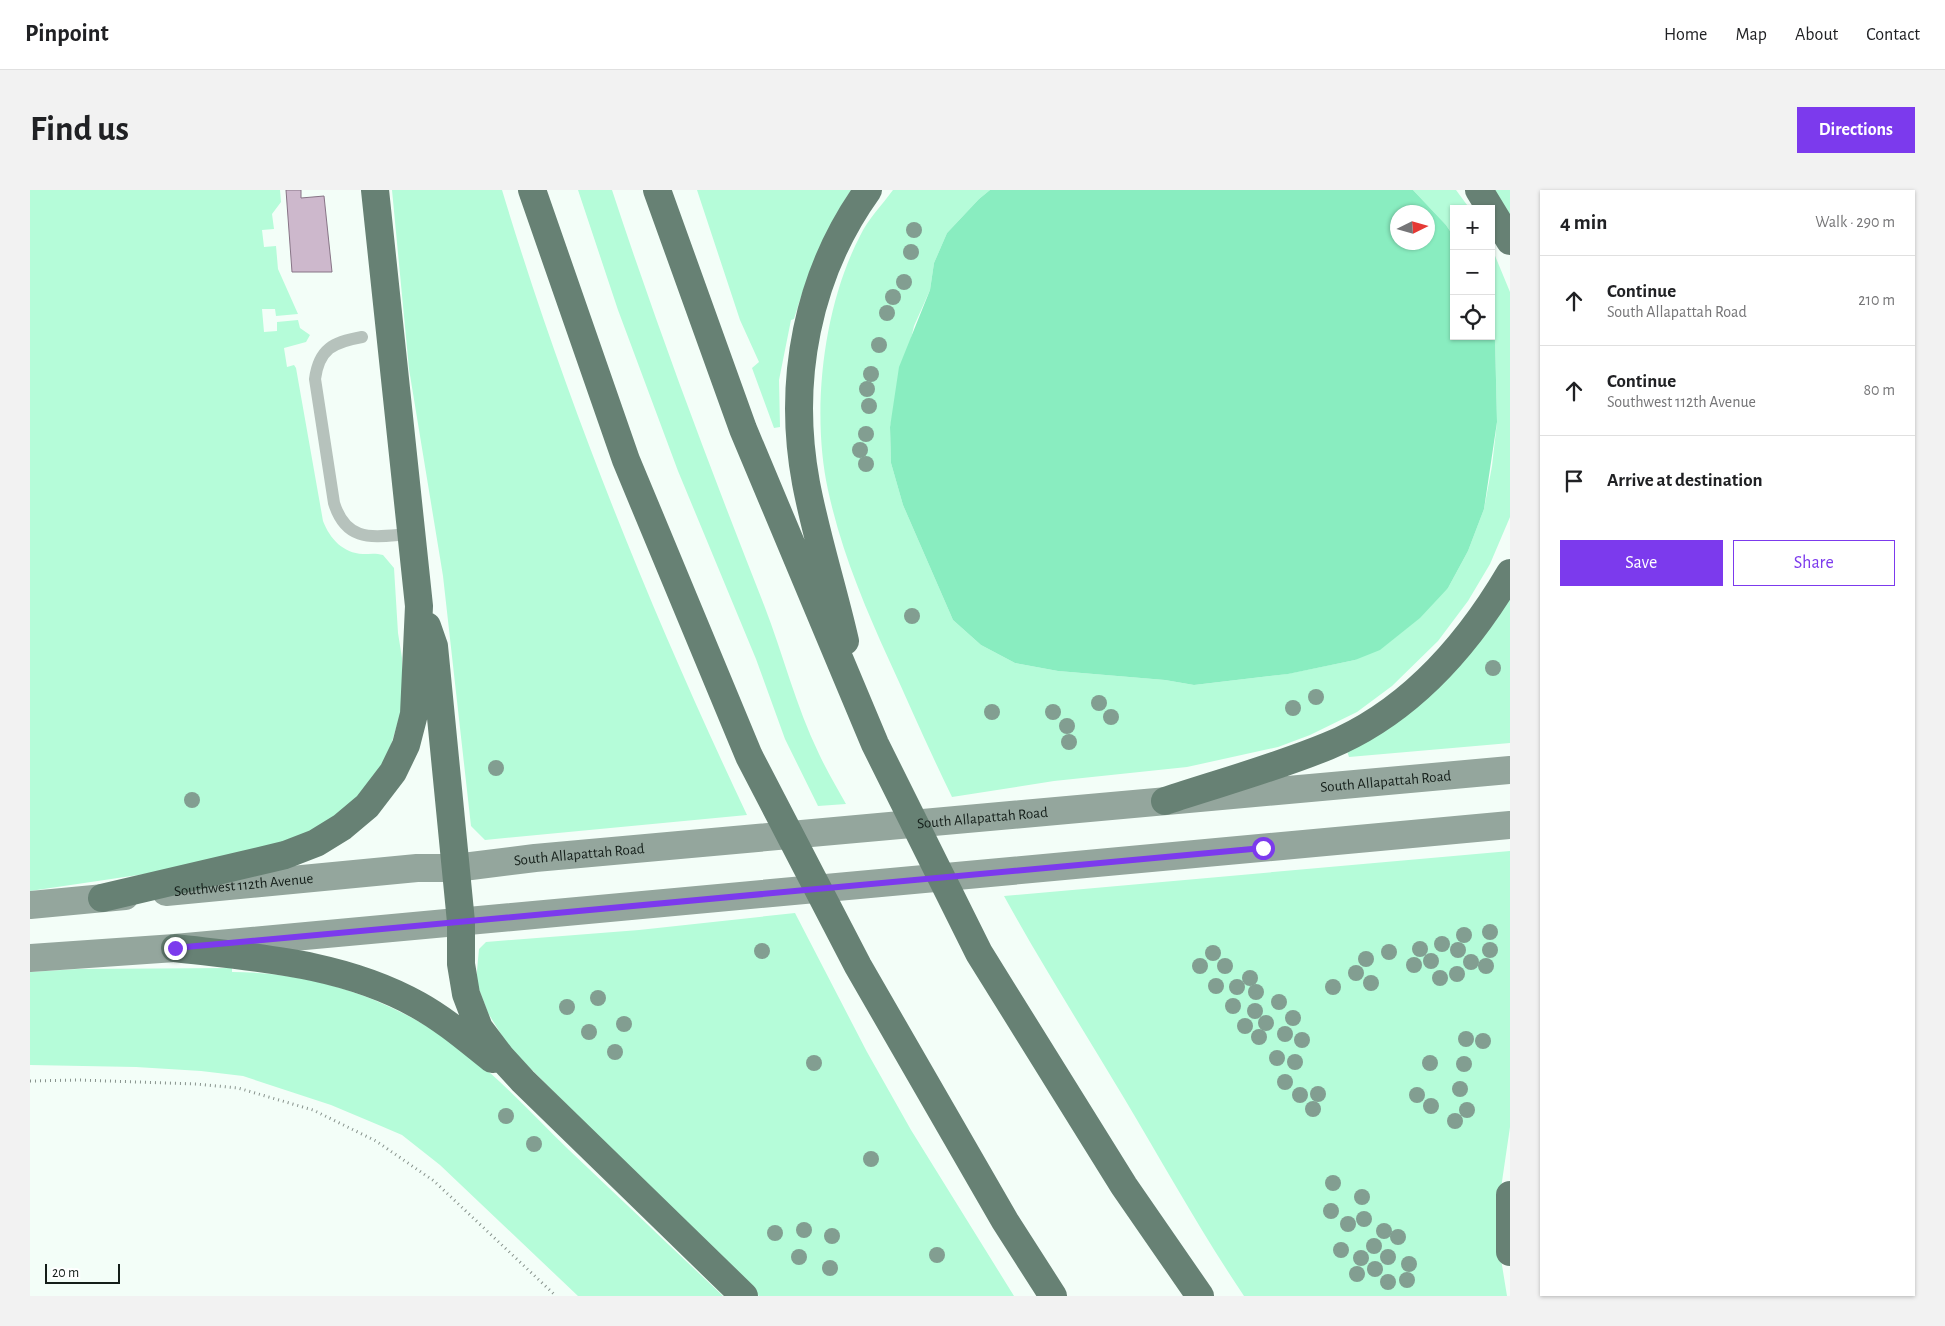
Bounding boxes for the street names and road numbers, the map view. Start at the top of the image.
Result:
street label: South Allapattah Road [1320,768,1452,795]
street label: South Allapattah Road [916,804,1049,831]
street label: South Allapattah Road [513,841,645,868]
street label: Southwest 112th Avenue [173,870,314,899]

